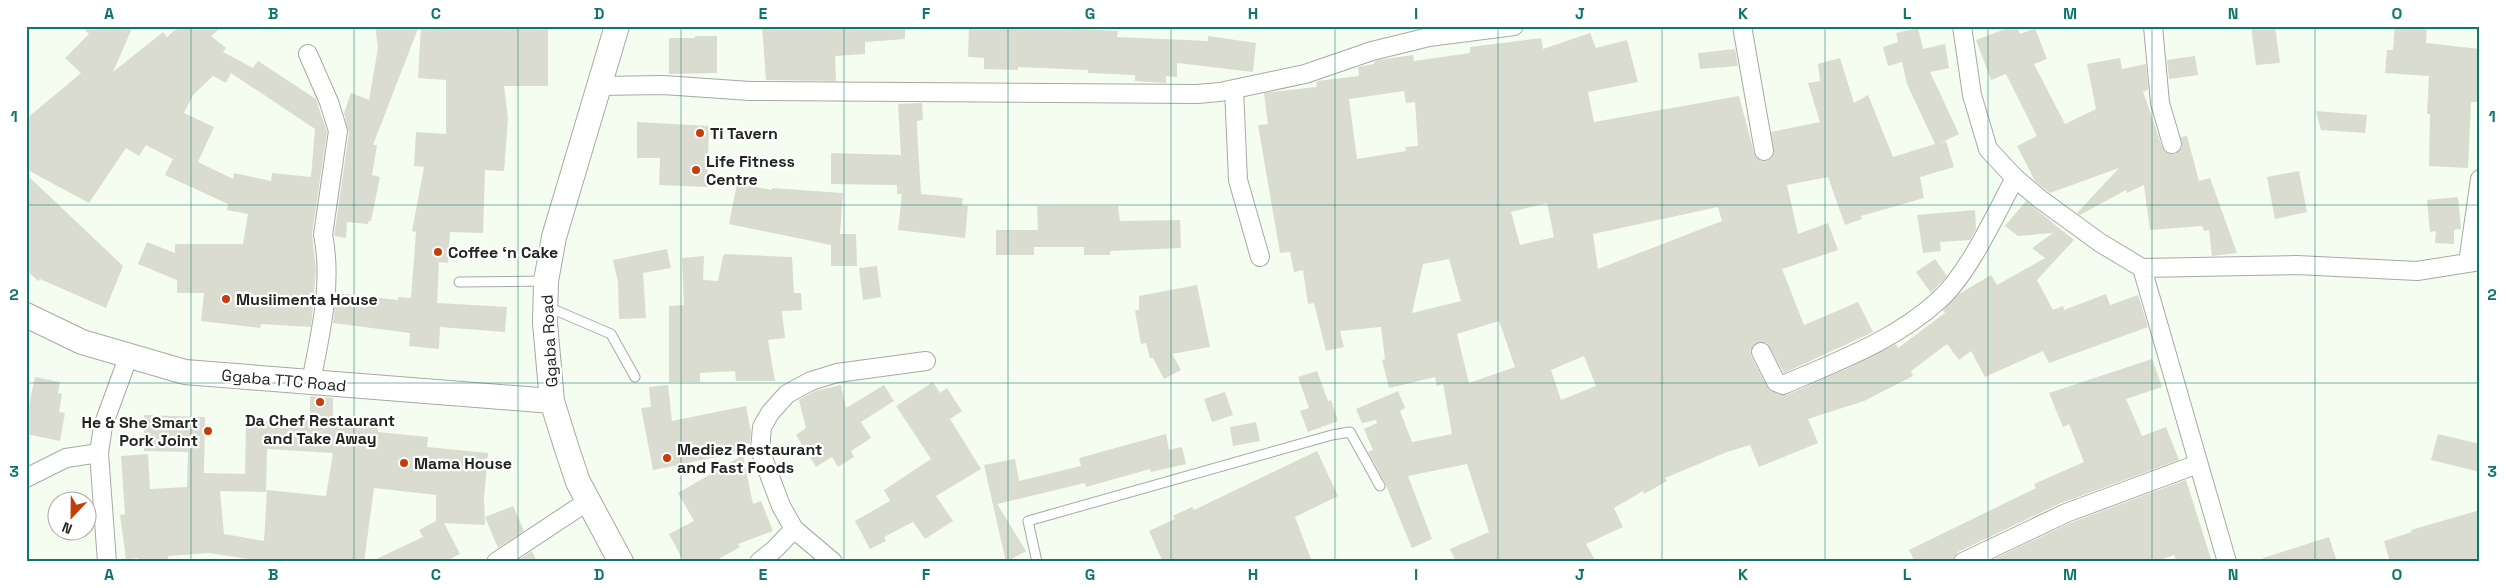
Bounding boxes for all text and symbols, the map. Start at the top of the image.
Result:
text: A [104,3,114,24]
text: B [268,3,278,24]
text: C [431,3,441,24]
text: D [594,3,604,24]
text: E [759,3,768,24]
text: F [922,3,931,24]
text: G [1085,3,1095,24]
text: H [1248,3,1258,24]
text: I [1414,3,1418,24]
text: J [1575,3,1585,24]
text: K [1738,3,1748,24]
text: L [1903,3,1912,24]
text: M [2063,3,2077,24]
text: N [2228,3,2238,24]
text: O [2392,3,2403,24]
text: 1 [10,106,18,127]
text: 1 [2488,106,2496,127]
place label: Ti Tavern [710,123,778,144]
marker: Ti Tavern [694,127,706,139]
place label: Life Fitness Centre [706,151,795,190]
marker: Life Fitness Centre [690,164,702,176]
place label: Coffee ‘n Cake [448,242,558,263]
marker: Coffee ‘n Cake [432,246,444,258]
text: 2 [9,284,19,305]
text: 2 [2487,284,2497,305]
place label: Musiimenta House [236,289,378,310]
marker: Musiimenta House [220,293,232,305]
street label: Ggaba Road [537,294,562,388]
street label: Ggaba TTC Road [221,365,347,396]
marker: Da Chef Restaurant and Take Away [314,396,326,408]
place label: Da Chef Restaurant and Take Away [245,410,395,449]
place label: He & She Smart Pork Joint [82,412,198,451]
marker: He & She Smart Pork Joint [202,425,214,437]
place label: Mediez Restaurant and Fast Foods [677,439,822,478]
marker: Mediez Restaurant and Fast Foods [661,452,673,464]
place label: Mama House [414,453,512,474]
marker: Mama House [398,457,410,469]
text: 3 [9,461,19,482]
text: 3 [2487,461,2497,482]
north arrow [48,490,98,540]
text: N [59,518,75,538]
text: A [104,564,114,585]
text: B [268,564,278,585]
text: C [431,564,441,585]
text: D [594,564,604,585]
text: E [759,564,768,585]
text: F [922,564,931,585]
text: G [1085,564,1095,585]
text: H [1248,564,1258,585]
text: I [1414,564,1418,585]
text: J [1575,564,1585,585]
text: K [1738,564,1748,585]
text: L [1903,564,1912,585]
text: M [2063,564,2077,585]
text: N [2228,564,2238,585]
text: O [2392,564,2403,585]

